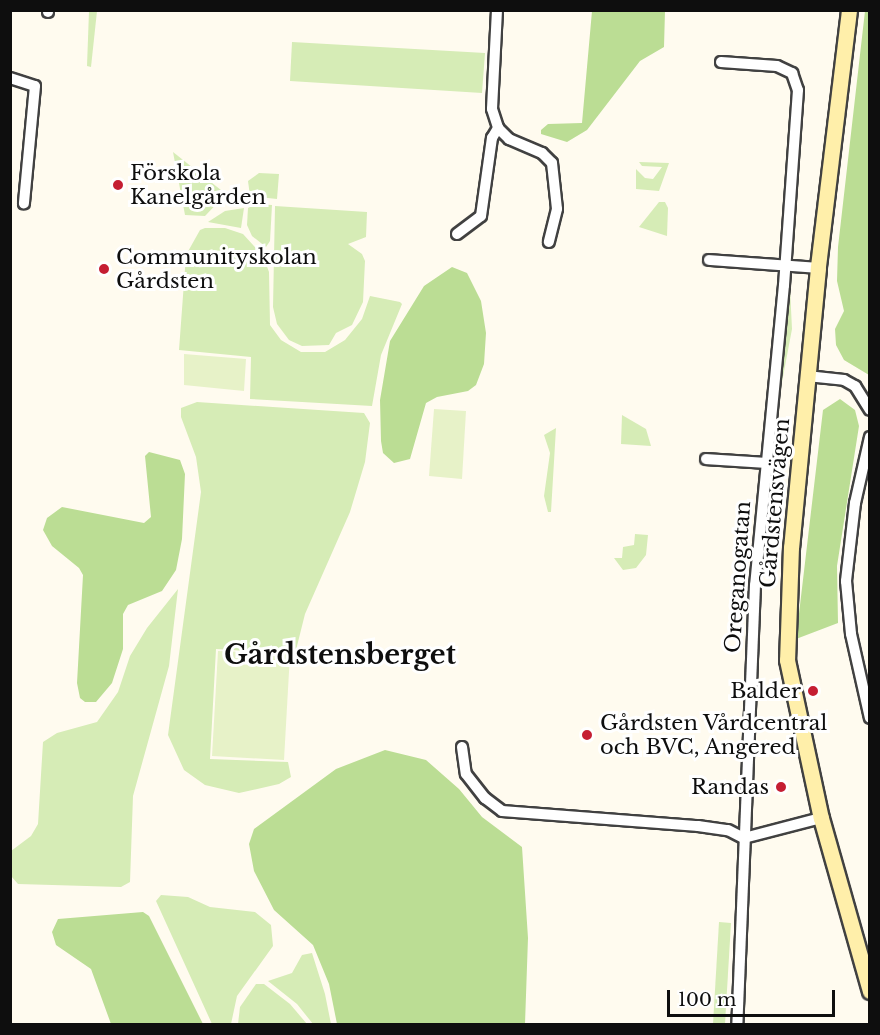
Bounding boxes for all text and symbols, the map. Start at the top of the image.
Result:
place label: Förskola Kanelgården [130,160,266,210]
marker: Förskola Kanelgården [111,178,125,192]
place label: Communityskolan Gårdsten [116,244,317,294]
marker: Communityskolan Gårdsten [97,262,111,276]
street label: Gårdstensvägen [755,417,795,589]
street label: Oreganogatan [720,500,756,654]
district label: Gårdstensberget [224,639,456,671]
place label: Balder [730,678,801,704]
marker: Balder [806,684,820,698]
place label: Gårdsten Vårdcentral och BVC, Angered [600,710,828,760]
marker: Gårdsten Vårdcentral och BVC, Angered [578,726,596,744]
place label: Randas [691,774,769,800]
marker: Randas [774,780,788,794]
scale bar [670,978,838,1016]
text: 100 m [678,989,736,1011]

